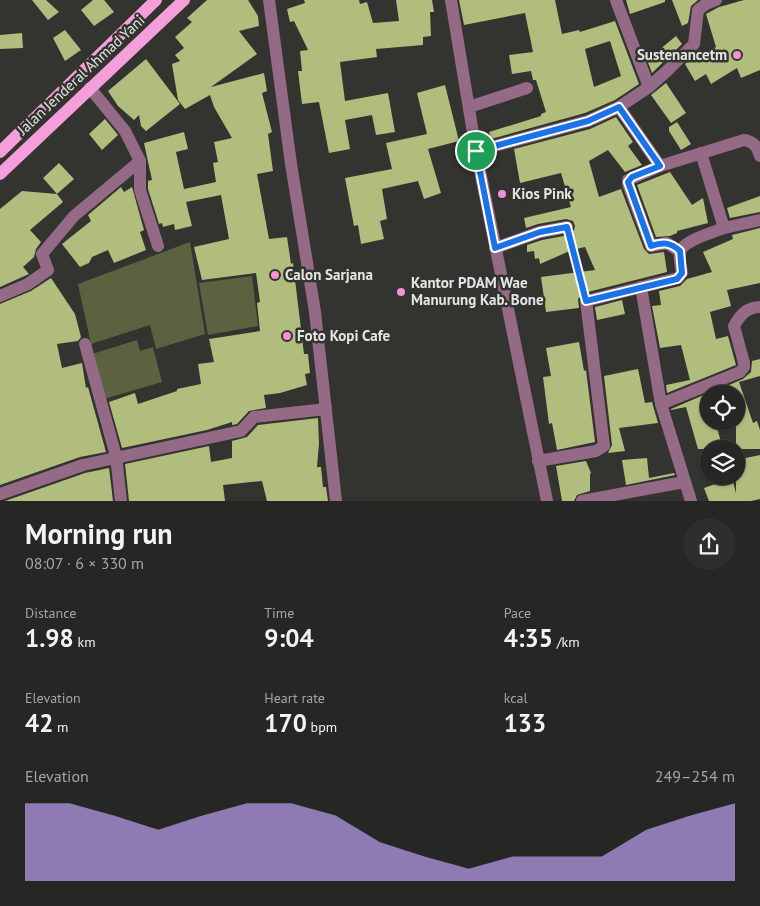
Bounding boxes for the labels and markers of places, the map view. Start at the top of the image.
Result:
place label: Sustenancetm [637,45,727,64]
marker: Sustenancetm [731,49,743,61]
pin [455,130,497,172]
place label: Kios Pink [512,184,572,203]
marker: Kios Pink [496,188,508,200]
place label: Calon Sarjana [285,265,373,284]
marker: Calon Sarjana [269,269,281,281]
place label: Kantor PDAM Wae Manurung Kab. Bone [411,273,544,309]
marker: Kantor PDAM Wae Manurung Kab. Bone [395,286,407,298]
place label: Foto Kopi Cafe [297,326,390,345]
marker: Foto Kopi Cafe [281,330,293,342]

